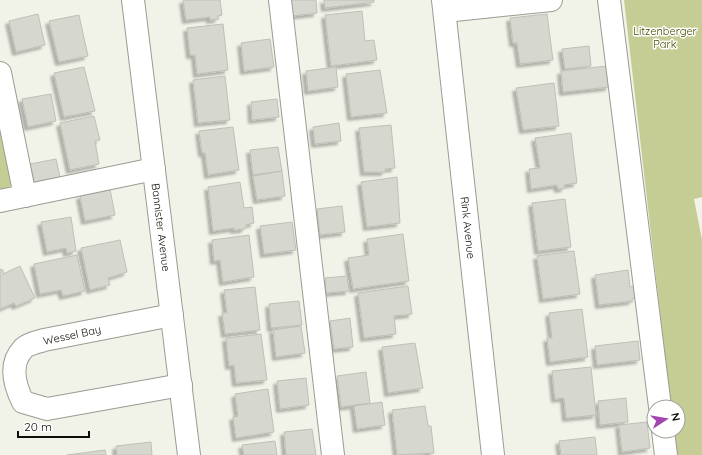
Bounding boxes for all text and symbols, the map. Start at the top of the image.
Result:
park label: Litzenberger Park [633,24,698,51]
street label: Bannister Avenue [149,182,173,272]
street label: Rink Avenue [458,196,478,260]
street label: Wessel Bay [42,322,102,348]
north arrow [646,399,686,439]
text: N [668,412,683,422]
scale bar [18,413,89,439]
text: 20 m [24,419,52,434]

